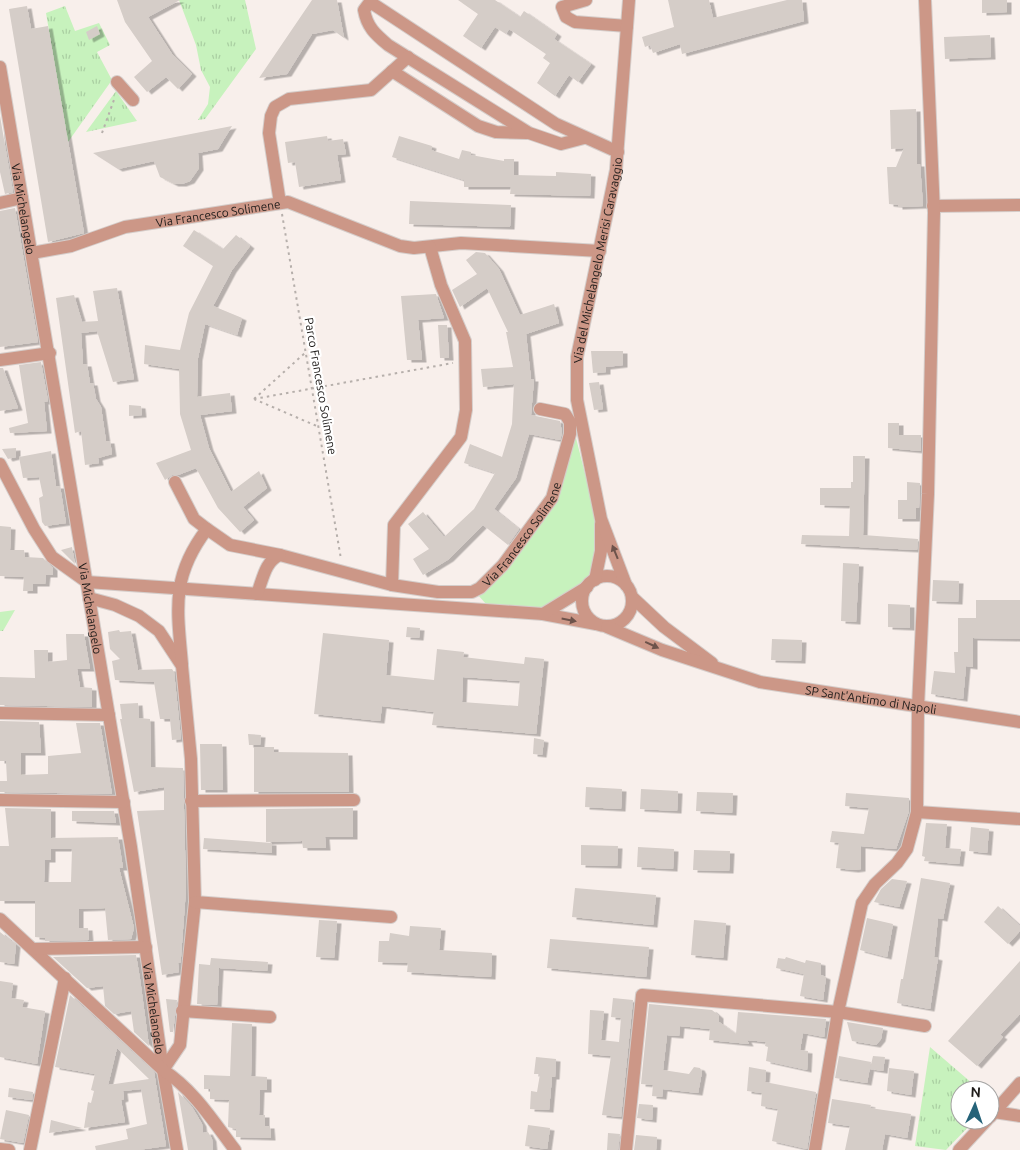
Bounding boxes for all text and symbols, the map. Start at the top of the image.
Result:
street label: Via del Michelangelo Merisi Caravaggio [571,157,623,363]
street label: Via Michelangelo [10,162,38,256]
street label: Via Francesco Solimene [155,197,281,229]
street label: Parco Francesco Solimene [303,316,339,456]
street label: Via Francesco Solimene [479,480,563,589]
one-way arrow [611,544,619,559]
street label: Via Michelangelo [77,562,105,655]
one-way arrow [562,616,577,624]
one-way arrow [645,641,659,649]
street label: SP Sant'Antimo di Napoli [805,683,938,716]
street label: Via Michelangelo [141,962,167,1055]
north arrow [950,1080,1000,1130]
text: N [970,1084,981,1100]

